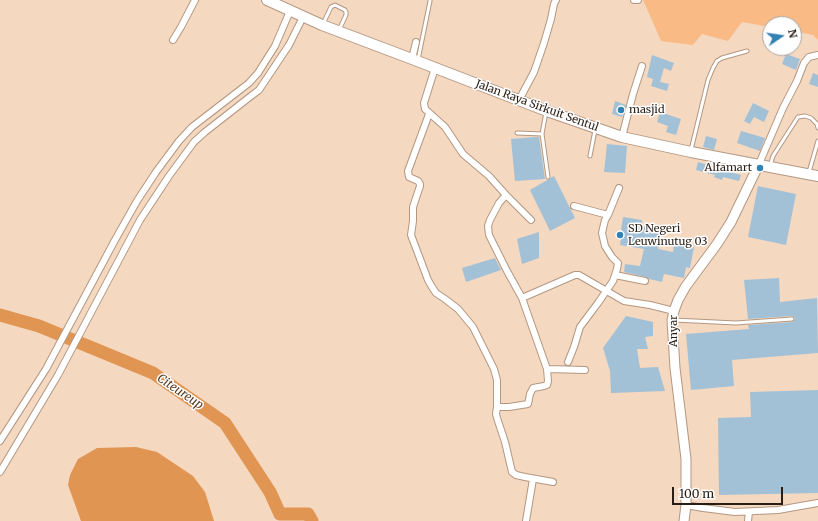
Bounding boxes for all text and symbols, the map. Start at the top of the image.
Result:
north arrow [762,16,802,56]
text: N [785,28,801,39]
street label: Jalan Raya Sirkuit Sentul [474,78,600,134]
place label: masjid [629,103,665,117]
marker: masjid [616,105,626,115]
place label: Alfamart [705,161,752,175]
marker: Alfamart [755,163,765,173]
place label: SD Negeri Leuwinutug 03 [628,222,707,248]
marker: SD Negeri Leuwinutug 03 [615,230,625,240]
street label: Anyar [667,315,681,347]
water label: Citeureup [154,371,206,413]
scale bar [674,479,785,505]
text: 100 m [679,486,714,501]

